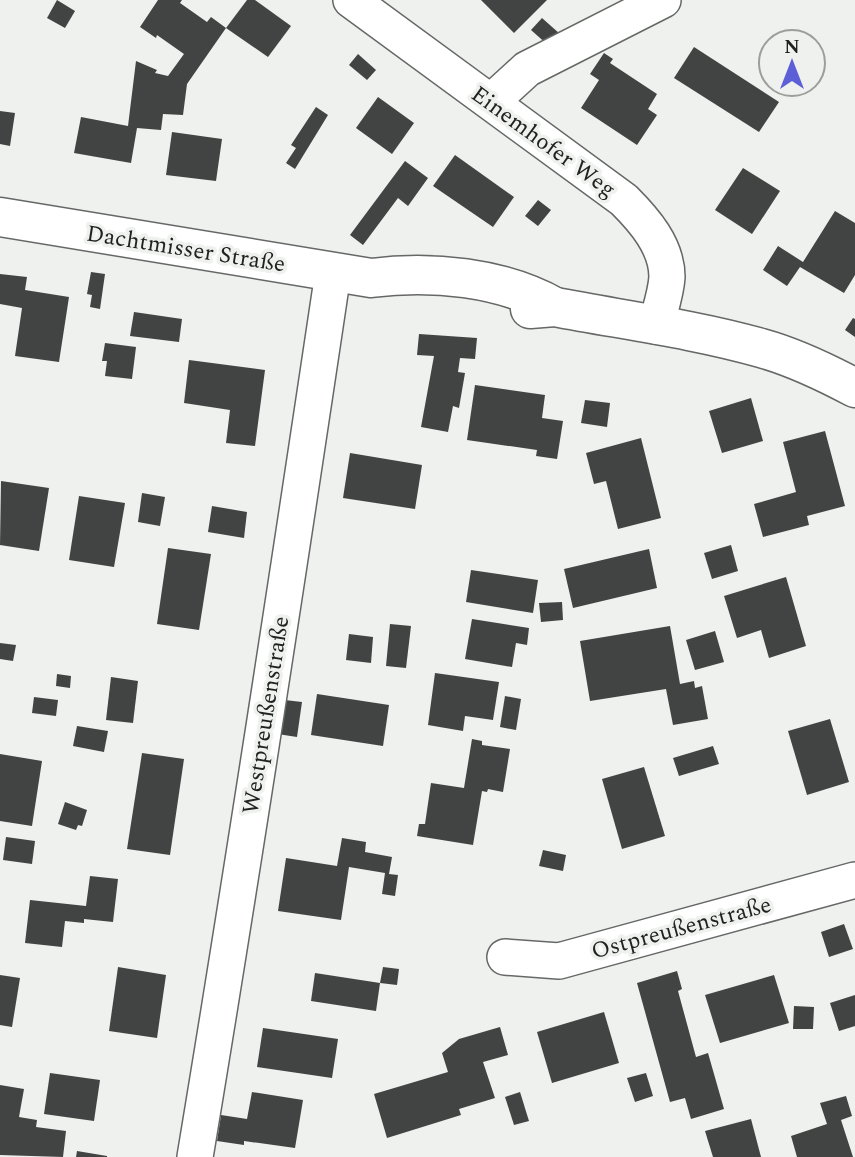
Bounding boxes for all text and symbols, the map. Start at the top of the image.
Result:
north arrow [757,28,827,98]
text: N [784,33,800,62]
street label: Einemhofer Weg [463,78,623,207]
street label: Dachtmisser Straße [84,216,288,282]
street label: Westpreußenstraße [234,614,299,817]
street label: Ostpreußenstraße [587,888,775,969]

